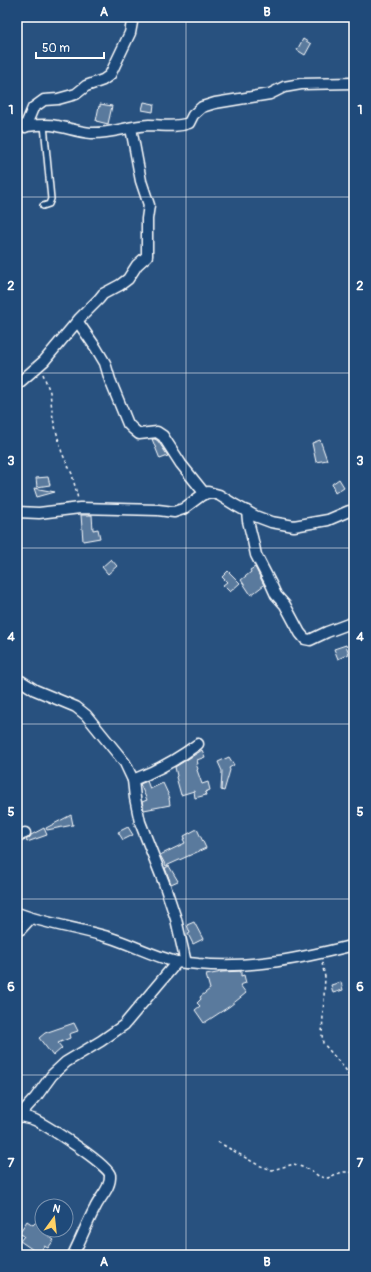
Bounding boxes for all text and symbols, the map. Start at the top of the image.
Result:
text: A [100,4,109,20]
text: B [263,4,271,20]
scale bar [36,34,104,60]
text: 50 m [42,41,70,56]
text: 1 [8,102,14,118]
text: 1 [357,102,363,118]
text: 2 [7,278,15,294]
text: 2 [356,278,364,294]
text: 3 [7,453,15,469]
text: 3 [356,453,364,469]
text: 4 [7,629,15,645]
text: 4 [356,629,364,645]
text: 5 [7,804,15,820]
text: 5 [356,804,364,820]
text: 6 [7,979,15,995]
text: 6 [356,979,364,995]
text: 7 [8,1155,15,1171]
text: 7 [357,1155,364,1171]
north arrow [34,1198,74,1238]
text: N [51,1202,62,1216]
text: A [100,1254,109,1270]
text: B [263,1254,271,1270]

